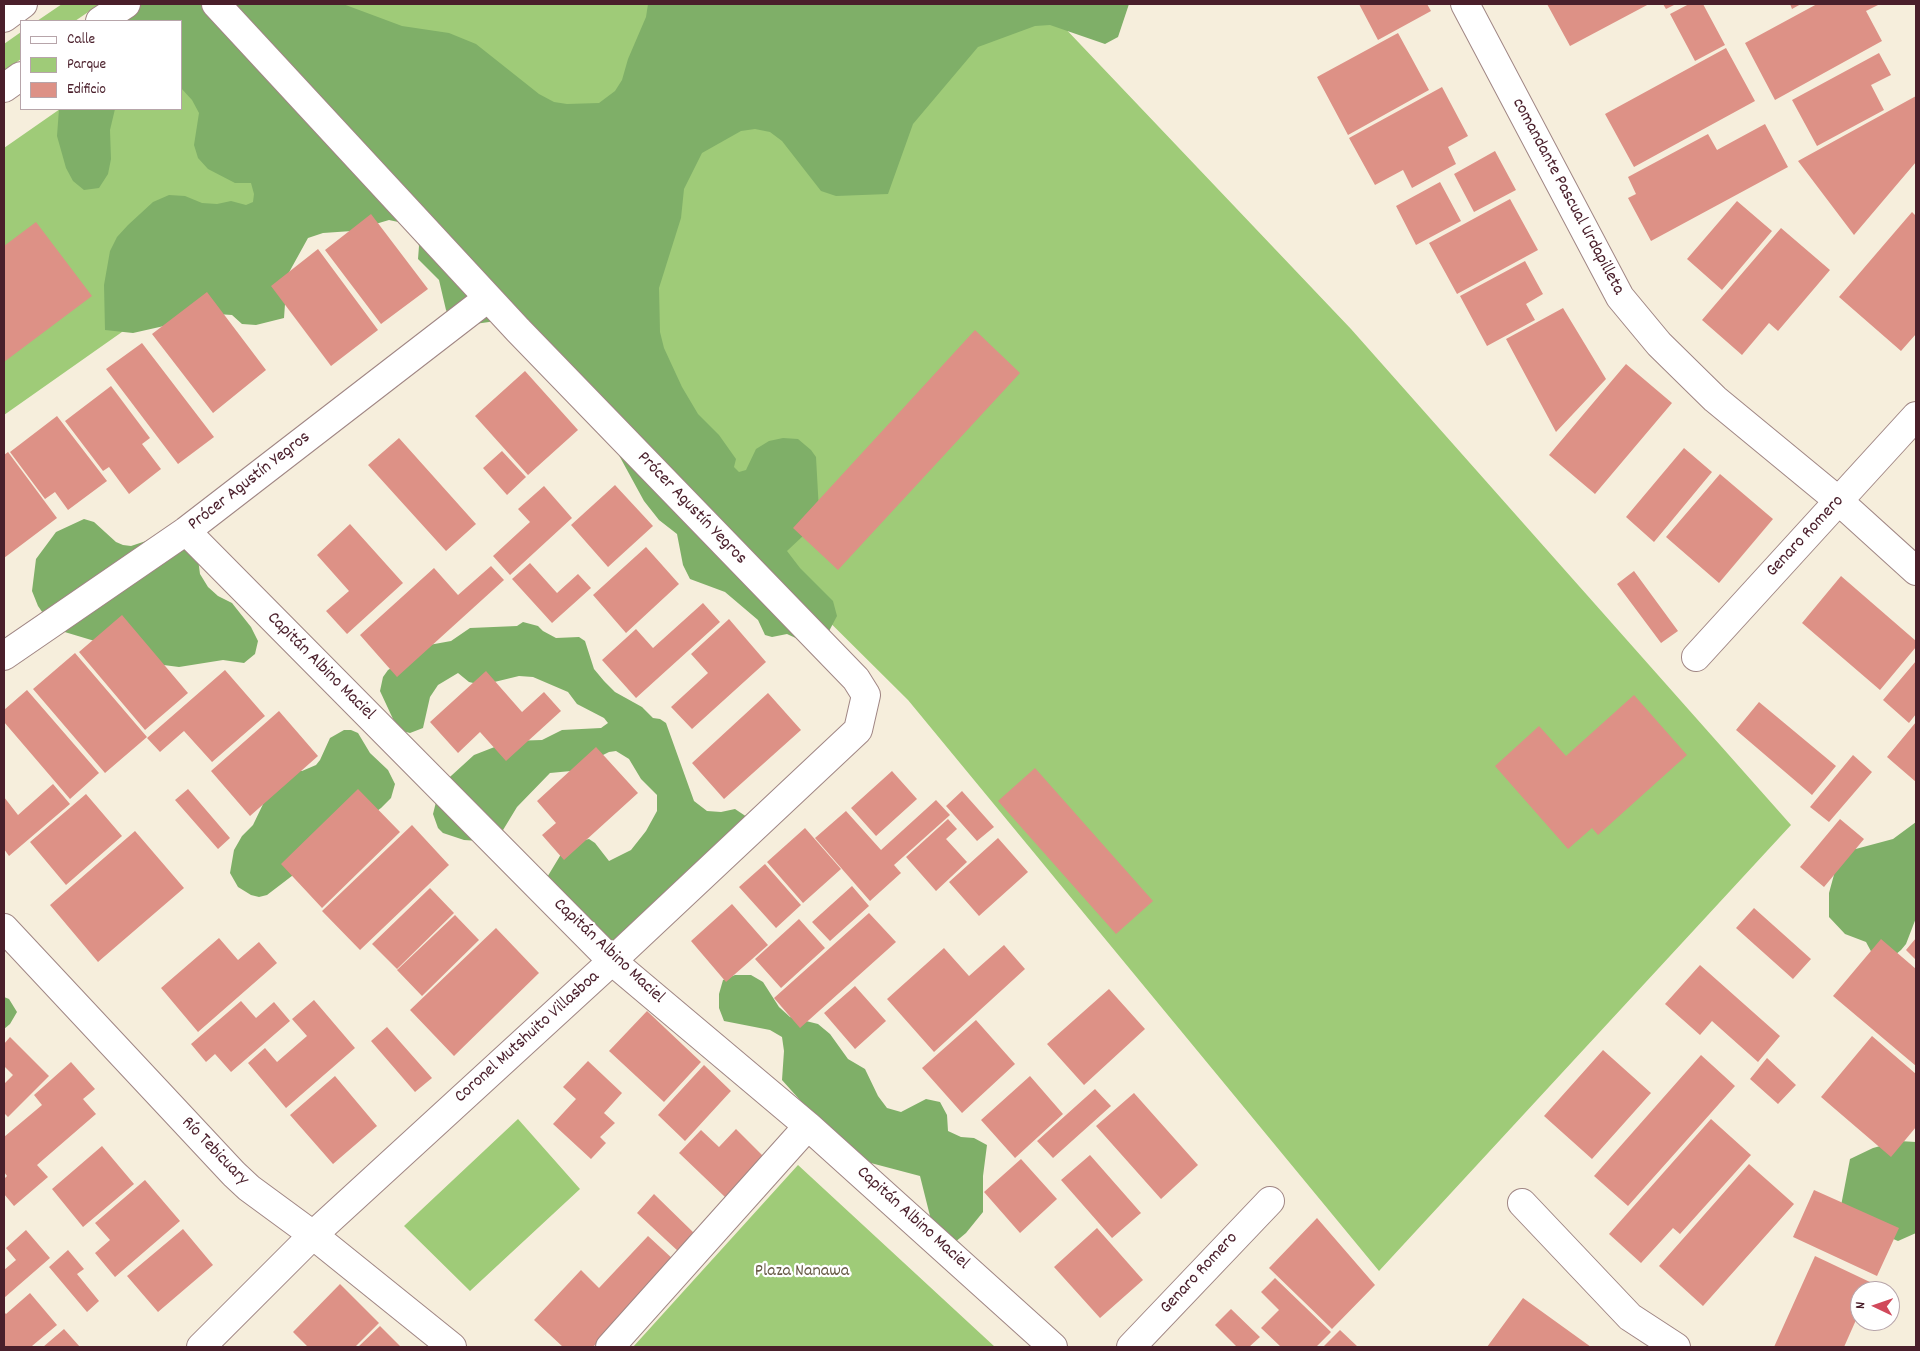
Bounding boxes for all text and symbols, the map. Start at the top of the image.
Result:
legend [20,20,182,110]
text: Calle [67,29,95,51]
text: Parque [67,54,106,76]
text: Edificio [67,79,106,101]
street label: comandante Pascual Urdapilleta [1506,95,1628,299]
street label: Prócer Agustín Yegros [185,428,315,536]
street label: Prócer Agustín Yegros [632,448,750,570]
street label: Genaro Romero [1763,491,1849,583]
street label: Capitán Albino Maciel [261,608,379,726]
street label: Capitán Albino Maciel [548,895,668,1009]
street label: Coronel Mutshuito Villasboa [451,967,605,1109]
street label: Río Tebicuary [176,1113,252,1191]
street label: Capitán Albino Maciel [851,1163,973,1275]
street label: Genaro Romero [1157,1228,1243,1320]
park label: Plaza Nanawa [755,1262,849,1284]
north arrow [1850,1281,1900,1331]
text: N [1851,1301,1871,1309]

